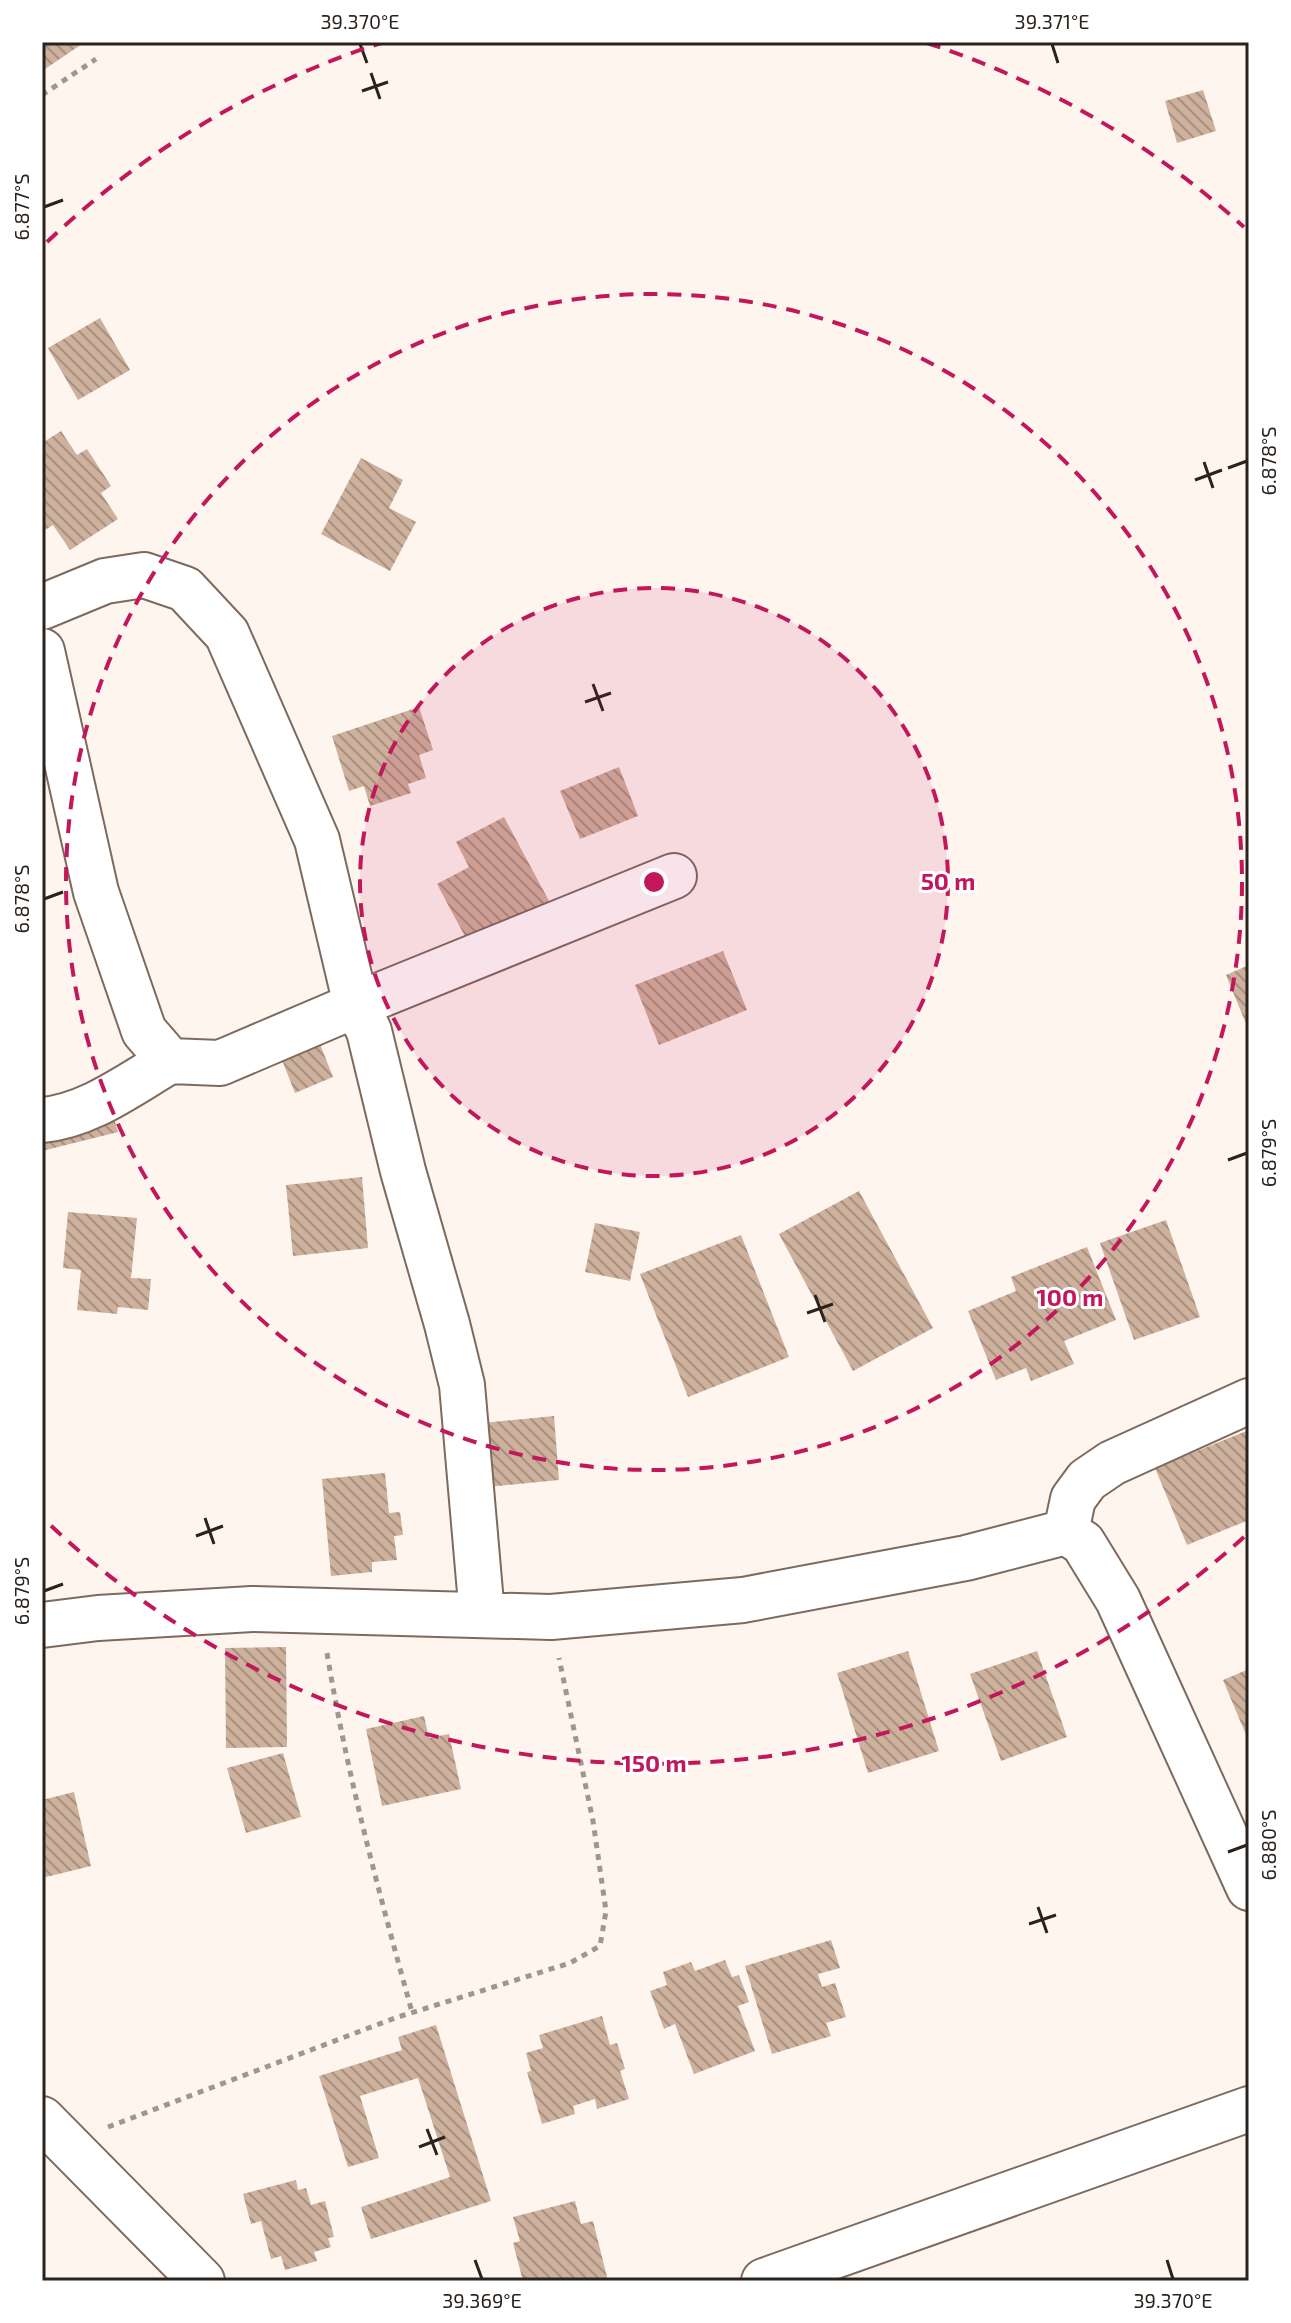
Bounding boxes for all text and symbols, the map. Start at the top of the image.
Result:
text: 39.370°E [320,9,400,33]
text: 39.371°E [1015,9,1089,33]
text: 6.877°S [9,173,33,241]
text: 6.878°S [1256,426,1280,496]
text: 6.878°S [9,864,33,934]
text: 50 m [921,866,975,895]
centre of rings [640,868,668,896]
text: 6.879°S [1256,1119,1280,1187]
text: 100 m [1037,1282,1103,1311]
text: 6.879°S [9,1557,33,1625]
text: 150 m [621,1748,687,1777]
text: 6.880°S [1256,1810,1280,1880]
text: 39.369°E [442,2288,522,2312]
text: 39.370°E [1133,2288,1213,2312]

